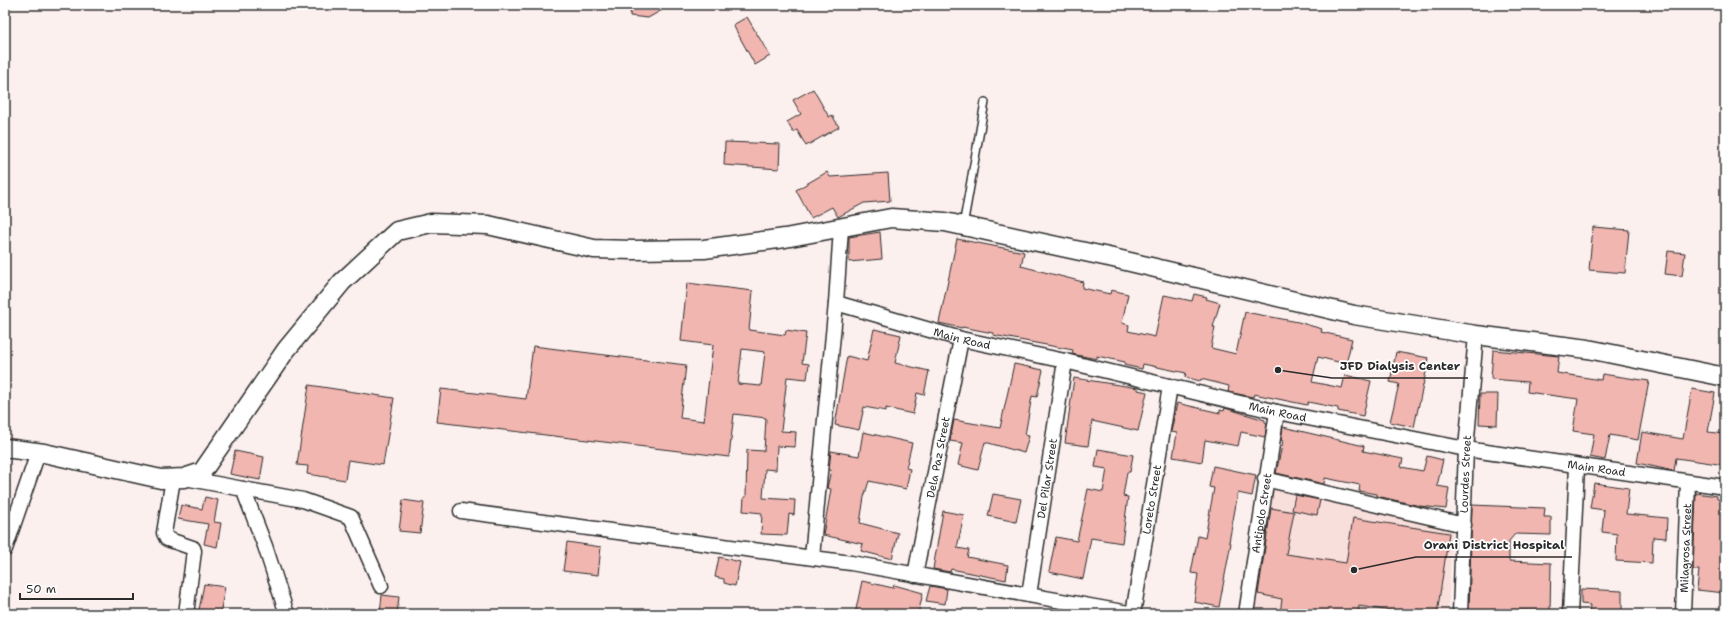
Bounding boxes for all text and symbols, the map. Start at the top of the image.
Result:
street label: Main Road [932,324,992,353]
callout: JFD Dialysis Center [1332,354,1468,378]
text: JFD Dialysis Center [1340,358,1461,374]
street label: Main Road [1247,398,1308,426]
street label: Dela Paz Street [923,415,954,499]
street label: Lourdes Street [1457,434,1475,513]
street label: Del Pilar Street [1034,437,1061,520]
street label: Main Road [1566,457,1627,480]
street label: Loreto Street [1139,464,1165,535]
street label: Antipolo Street [1248,472,1276,554]
street label: Milagrosa Street [1677,503,1695,593]
callout: Orani District Hospital [1416,533,1572,557]
text: Orani District Hospital [1424,537,1564,553]
scale bar [20,575,133,601]
text: 50 m [26,581,56,597]

